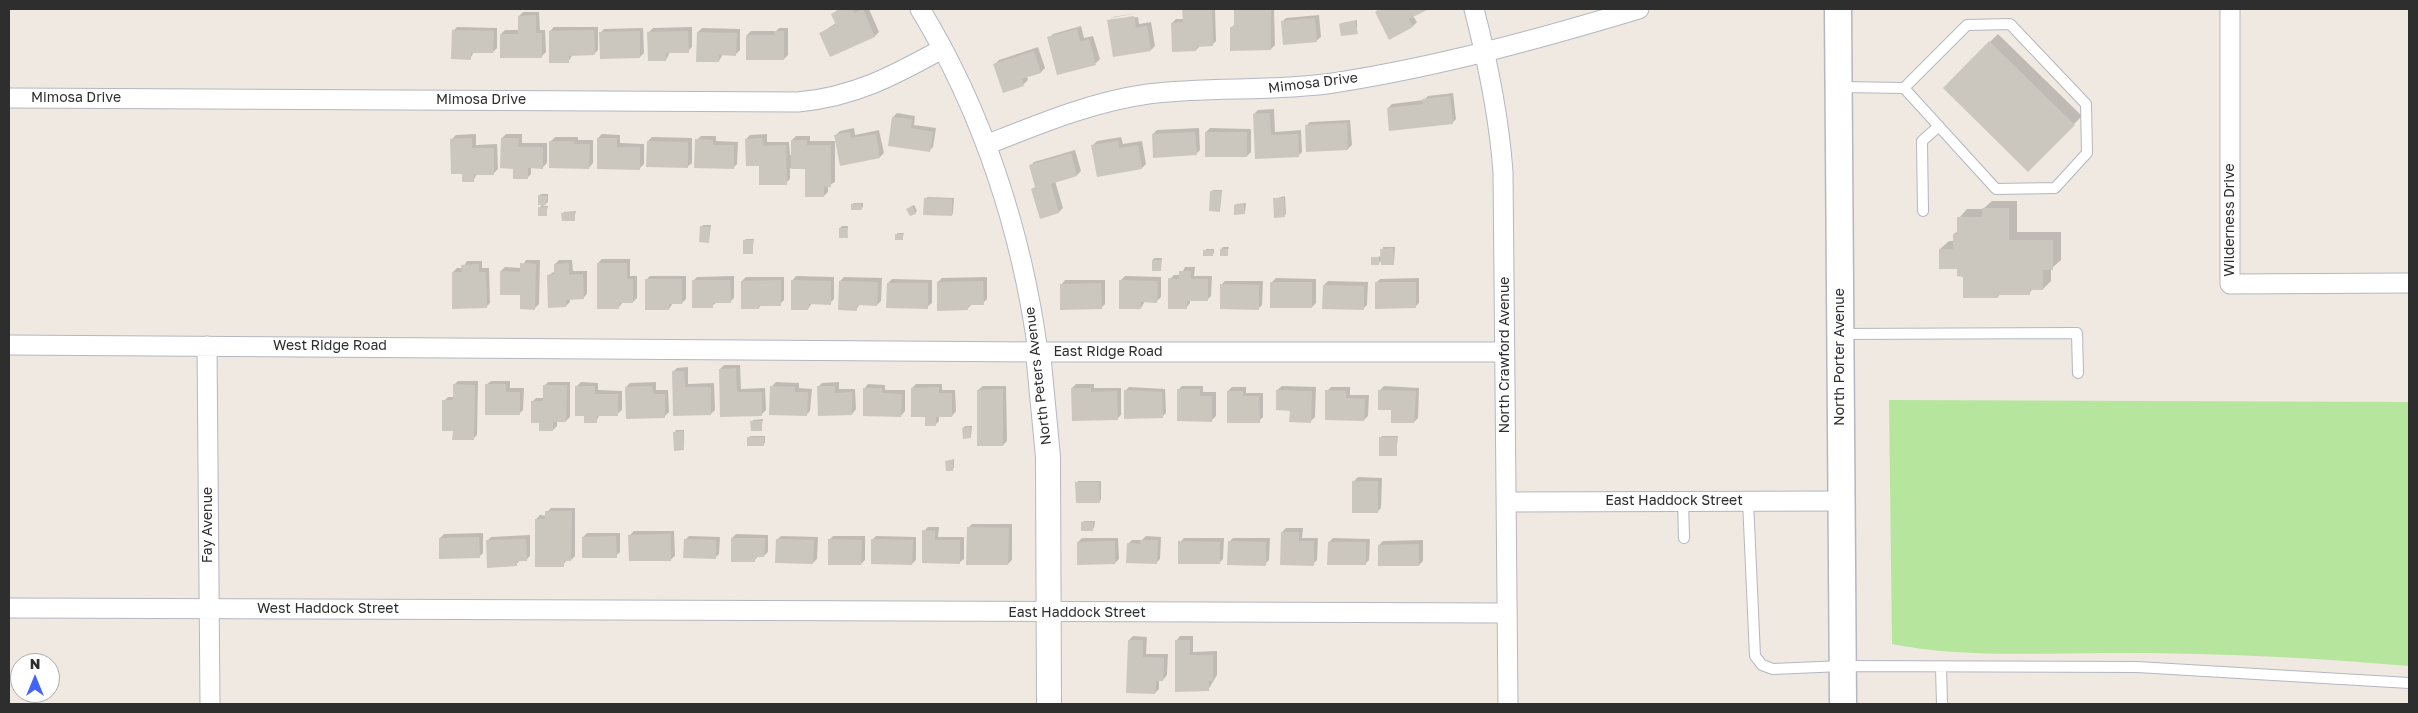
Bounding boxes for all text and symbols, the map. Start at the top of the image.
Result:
street label: Mimosa Drive [1267,69,1359,97]
street label: Mimosa Drive [31,90,121,106]
street label: Mimosa Drive [436,92,526,108]
street label: Wilderness Drive [2222,163,2238,277]
street label: North Crawford Avenue [1497,277,1513,433]
street label: North Porter Avenue [1832,288,1848,426]
street label: North Peters Avenue [1021,306,1055,446]
street label: West Ridge Road [273,338,387,354]
street label: East Ridge Road [1053,344,1163,360]
street label: Fay Avenue [200,487,216,563]
street label: East Haddock Street [1605,493,1743,509]
street label: West Haddock Street [257,601,399,617]
street label: East Haddock Street [1008,605,1146,621]
north arrow [10,653,60,703]
text: N [30,655,40,672]

